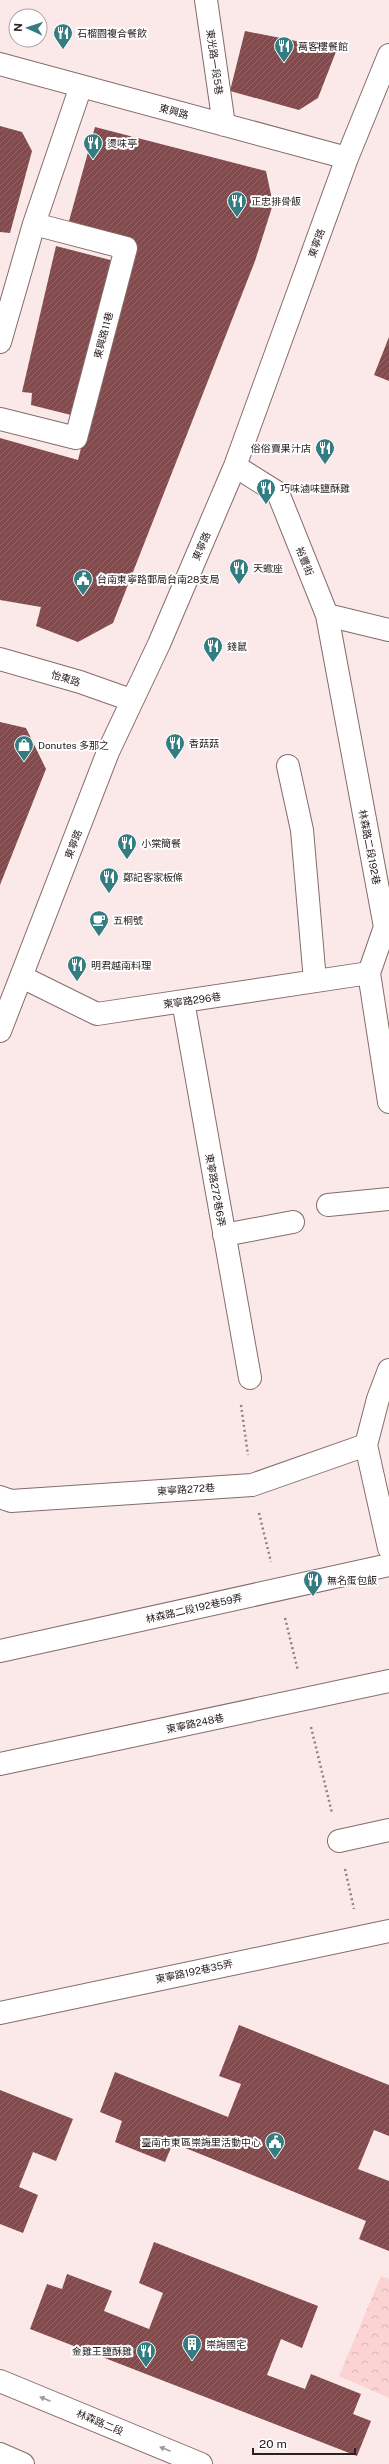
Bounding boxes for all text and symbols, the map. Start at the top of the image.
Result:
north arrow [8,8,48,48]
restaurant icon: 石榴園複合餐飲 [52,22,74,50]
text: N [12,23,24,32]
place label: 石榴園複合餐飲 [77,27,147,39]
street label: 東光路一段5巷 [204,28,226,96]
restaurant icon: 萬客樓餐館 [273,35,295,63]
place label: 萬客樓餐館 [298,40,348,52]
street label: 東興路 [158,101,190,121]
restaurant icon: 燙味亭 [82,132,104,160]
place label: 燙味亭 [107,137,137,149]
restaurant icon: 正忠排骨飯 [226,190,248,218]
place label: 正忠排骨飯 [251,195,301,207]
street label: 東寧路 [305,227,327,259]
street label: 東興路11巷 [91,310,115,360]
restaurant icon: 俗俗賣果汁店 [314,437,336,465]
place label: 俗俗賣果汁店 [251,442,311,454]
restaurant icon: 巧味滷味鹽酥雞 [255,477,277,505]
place label: 巧味滷味鹽酥雞 [280,482,350,494]
street label: 東寧路 [190,530,212,562]
street label: 裕豐街 [294,545,316,577]
restaurant icon: 天蠍座 [228,557,250,585]
place label: 天蠍座 [253,562,283,574]
public building icon: 台南東寧路郵局台南28支局 [72,568,94,596]
place label: 台南東寧路郵局台南28支局 [97,573,219,585]
restaurant icon: 錢鼠 [202,635,224,663]
place label: 錢鼠 [227,640,247,652]
street label: 怡東路 [50,668,82,688]
restaurant icon: 香菇菇 [164,732,186,760]
shop icon: Donutes 多那之 [13,734,35,762]
place label: 香菇菇 [189,737,219,749]
place label: Donutes 多那之 [38,739,109,751]
street label: 林森路二段192巷 [357,808,383,886]
street label: 東寧路 [62,828,84,860]
restaurant icon: 小棠簡餐 [116,832,138,860]
place label: 小棠簡餐 [141,837,181,849]
restaurant icon: 鄭記客家板條 [98,866,120,894]
place label: 鄭記客家板條 [123,871,183,883]
cafe icon: 五桐號 [88,909,110,937]
place label: 五桐號 [113,914,143,926]
restaurant icon: 明君越南料理 [66,954,88,982]
place label: 明君越南料理 [91,959,151,971]
street label: 東寧路296巷 [162,990,222,1010]
street label: 東寧路272巷6弄 [204,1152,228,1228]
street label: 東寧路272巷 [157,1481,215,1497]
restaurant icon: 無名蛋包飯 [302,1569,324,1597]
place label: 無名蛋包飯 [327,1574,377,1586]
street label: 林森路二段192巷59弄 [144,1591,244,1625]
street label: 東寧路248巷 [165,1711,225,1735]
street label: 東寧路192巷35弄 [154,1957,234,1985]
public building icon: 臺南市東區崇誨里活動中心 [264,2131,286,2159]
place label: 臺南市東區崇誨里活動中心 [141,2136,261,2148]
building icon: 崇誨國宅 [181,2333,203,2361]
place label: 崇誨國宅 [206,2338,246,2350]
restaurant icon: 金雞王鹽酥雞 [135,2340,157,2368]
place label: 金雞王鹽酥雞 [72,2345,132,2357]
one-way arrow [38,2396,50,2402]
street label: 林森路二段 [75,2407,125,2437]
scale bar [253,2430,355,2456]
text: 20 m [259,2437,287,2451]
one-way arrow [159,2446,170,2452]

